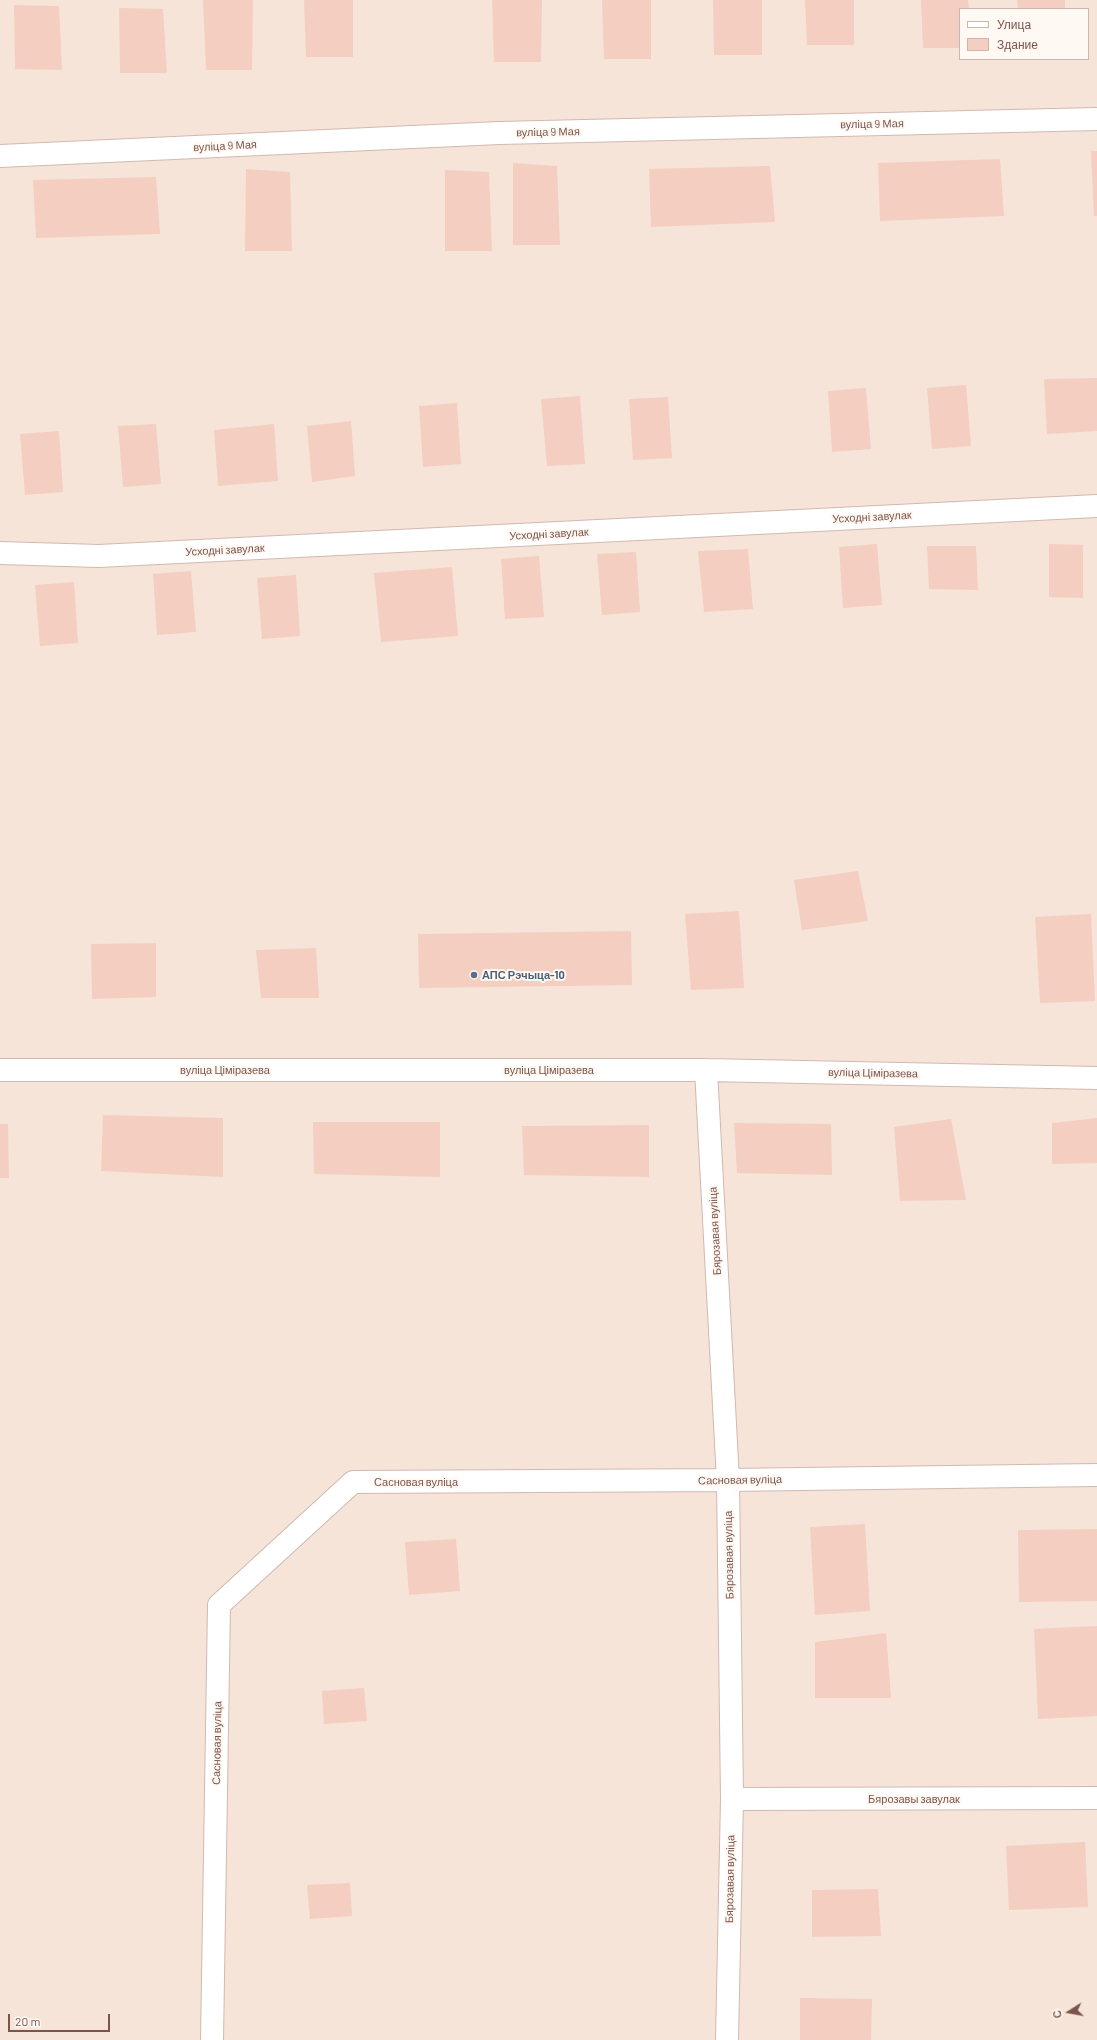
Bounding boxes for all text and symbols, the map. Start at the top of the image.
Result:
legend [959,8,1089,60]
text: Улица [997,17,1031,31]
text: Здание [997,37,1038,51]
street label: вуліца 9 Мая [840,117,904,131]
street label: вуліца 9 Мая [516,125,580,139]
street label: вуліца 9 Мая [193,138,257,154]
street label: Усходні завулак [832,508,912,526]
street label: Усходні завулак [509,525,589,543]
street label: Усходні завулак [185,541,265,559]
place label: АПС Рэчыца-10 [482,968,565,982]
marker: АПС Рэчыца-10 [469,970,479,980]
street label: вуліца Ціміразева [180,1063,270,1077]
street label: вуліца Ціміразева [504,1063,594,1077]
street label: вуліца Ціміразева [828,1066,918,1080]
street label: Бярозавая вуліца [706,1186,724,1276]
street label: Сасновая вуліца [698,1473,782,1487]
street label: Сасновая вуліца [374,1475,458,1489]
street label: Бярозавая вуліца [722,1511,736,1599]
street label: Сасновая вуліца [210,1701,224,1785]
street label: Бярозавы завулак [868,1792,960,1806]
street label: Бярозавая вуліца [723,1835,737,1923]
north arrow [1049,1992,1089,2032]
scale bar [10,2006,112,2032]
text: С [1050,2009,1064,2020]
text: 20 m [15,2014,41,2028]

